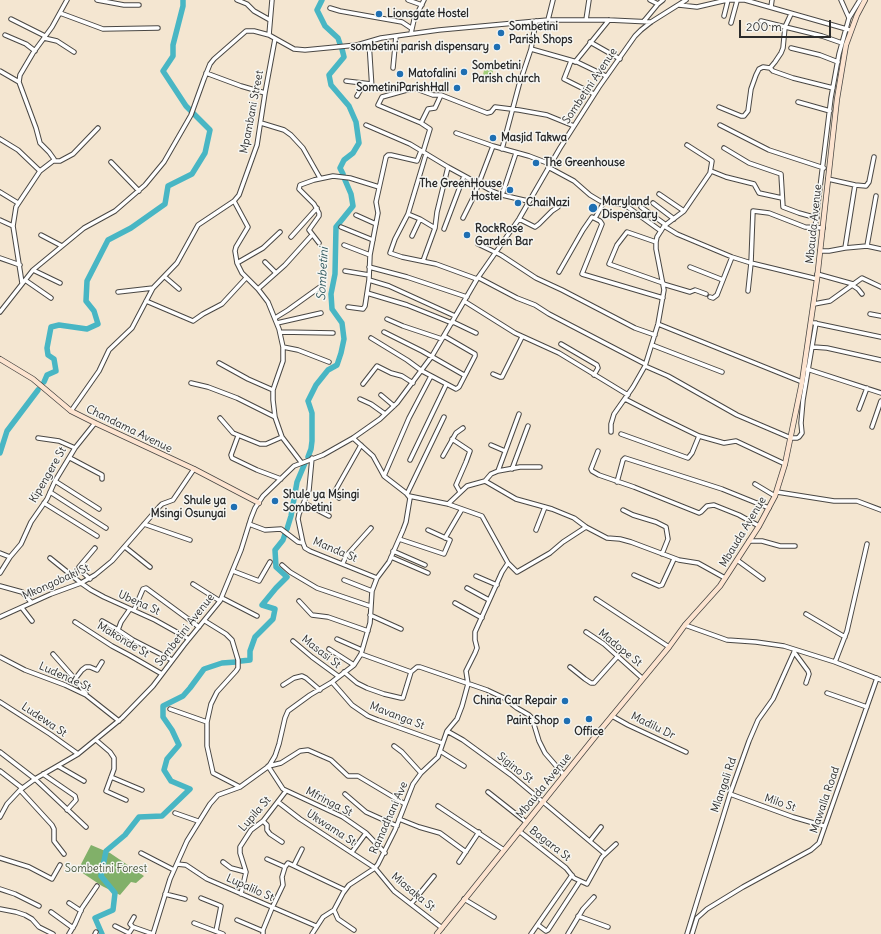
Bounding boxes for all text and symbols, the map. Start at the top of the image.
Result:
place label: Lionsgate Hostel [387,7,469,21]
marker: Lionsgate Hostel [374,9,384,19]
scale bar [741,12,833,38]
text: 200 m [746,19,782,34]
place label: Sombetini Parish Shops [509,20,572,46]
marker: Sombetini Parish Shops [496,28,506,38]
place label: sombetini parish dispensary [351,40,489,54]
marker: sombetini parish dispensary [492,42,502,52]
street label: Sombetini Avenue [560,46,620,126]
place label: Sombetini Parish church [472,59,540,85]
place label: Matofalini [408,67,456,81]
marker: Sombetini Parish church [459,67,469,77]
street label: Mpambani Street [237,69,267,155]
marker: Matofalini [395,69,405,79]
place label: SometiniParishHall [356,81,449,95]
marker: SometiniParishHall [452,83,462,93]
place label: Masjid Takwa [501,131,567,145]
marker: Masjid Takwa [488,133,498,143]
place label: The Greenhouse [544,156,625,170]
marker: The Greenhouse [531,158,541,168]
place label: The GreenHouse Hostel [420,177,502,203]
street label: Mbauda Avenue [803,184,825,264]
marker: The GreenHouse Hostel [505,185,515,195]
place label: Maryland Dispensary [602,195,658,221]
place label: ChaiNazi [526,196,570,210]
marker: ChaiNazi [513,198,523,208]
marker: Maryland Dispensary [587,202,599,214]
place label: RockRose Garden Bar [475,222,533,248]
marker: RockRose Garden Bar [462,230,472,240]
water label: Sombetini [314,247,332,301]
street label: Chandama Avenue [84,402,174,456]
street label: Kipengere St [27,445,69,505]
place label: Shule ya Msingi Sombetini [283,488,359,514]
place label: Shule ya Msingi Osunyai [151,494,226,520]
street label: Mbauda Avenue [717,494,769,570]
marker: Shule ya Msingi Sombetini [270,496,280,506]
marker: Shule ya Msingi Osunyai [229,502,239,512]
street label: Manda St [311,535,359,565]
street label: Mkongobaki St [20,561,92,603]
street label: Ubena St [116,588,162,618]
street label: Sombetini Avenue [153,591,217,669]
street label: Makonde St [95,619,151,661]
street label: Madope St [596,626,644,670]
street label: Masasi St [299,633,343,671]
street label: Ludende St [37,660,93,694]
place label: China Car Repair [473,694,557,708]
marker: China Car Repair [560,696,570,706]
street label: Mavanga St [368,699,426,733]
street label: Ludewa St [19,700,69,740]
street label: Madilu Dr [629,710,677,742]
place label: Paint Shop [506,714,559,728]
marker: Office [584,714,594,724]
marker: Paint Shop [562,716,572,726]
place label: Office [574,725,604,739]
street label: Sigino St [494,750,536,786]
street label: Mbauda Avenue [514,751,574,821]
street label: Mlangali Rd [708,756,740,814]
street label: Mawalla Road [807,765,843,835]
street label: Ramadhani Ave [367,780,411,856]
street label: Mfringa St [304,785,354,819]
street label: Milo St [763,792,797,814]
street label: Lupila St [236,794,274,834]
street label: Ukwama St [304,807,358,849]
street label: Bagara St [527,824,573,864]
park label: Sombetini Forest [65,862,147,876]
street label: Miasaka St [388,870,438,914]
street label: Lupalilo St [224,872,276,904]

